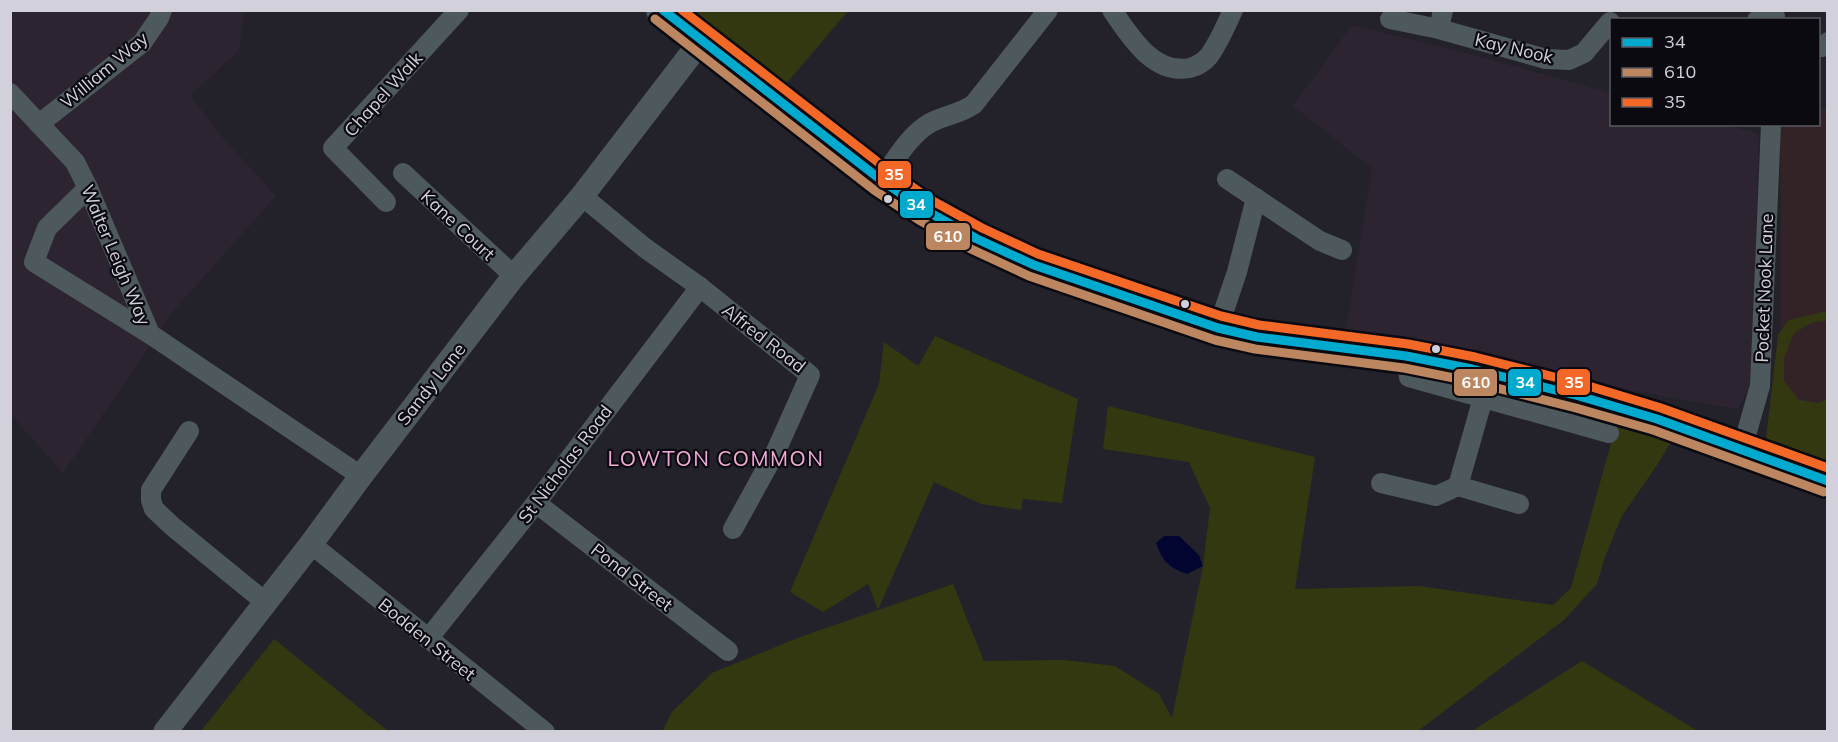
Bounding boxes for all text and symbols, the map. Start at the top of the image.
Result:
legend [1610,18,1820,126]
street label: William Way [55,26,153,113]
street label: Kay Nook [1473,28,1556,68]
text: 34 [1664,30,1686,53]
street label: Chapel Walk [339,46,428,141]
text: 610 [1664,60,1696,83]
text: 35 [1664,90,1686,113]
line badge: 35 [877,160,912,189]
text: 35 [884,164,904,184]
street label: Walter Leigh Way [76,181,156,329]
street label: Kane Court [416,185,500,265]
line badge: 34 [899,190,934,219]
unlabelled marker [882,193,894,205]
text: 34 [906,194,926,214]
street label: Pocket Nook Lane [1750,213,1778,363]
line badge: 610 [925,222,971,251]
text: 610 [934,226,962,246]
street label: Alfred Road [718,298,810,378]
unlabelled marker [1179,298,1191,310]
street label: Sandy Lane [392,338,470,430]
unlabelled marker [1430,343,1442,355]
line badge: 610 [1453,368,1498,397]
line badge: 34 [1507,368,1542,397]
line badge: 35 [1556,368,1591,396]
text: 610 [1462,372,1490,392]
text: 34 [1515,372,1535,392]
text: 35 [1564,372,1584,392]
street label: St Nicholas Road [513,400,617,528]
district label: LOWTON COMMON [608,445,824,471]
street label: Pond Street [587,538,677,616]
street label: Bodden Street [374,593,480,685]

